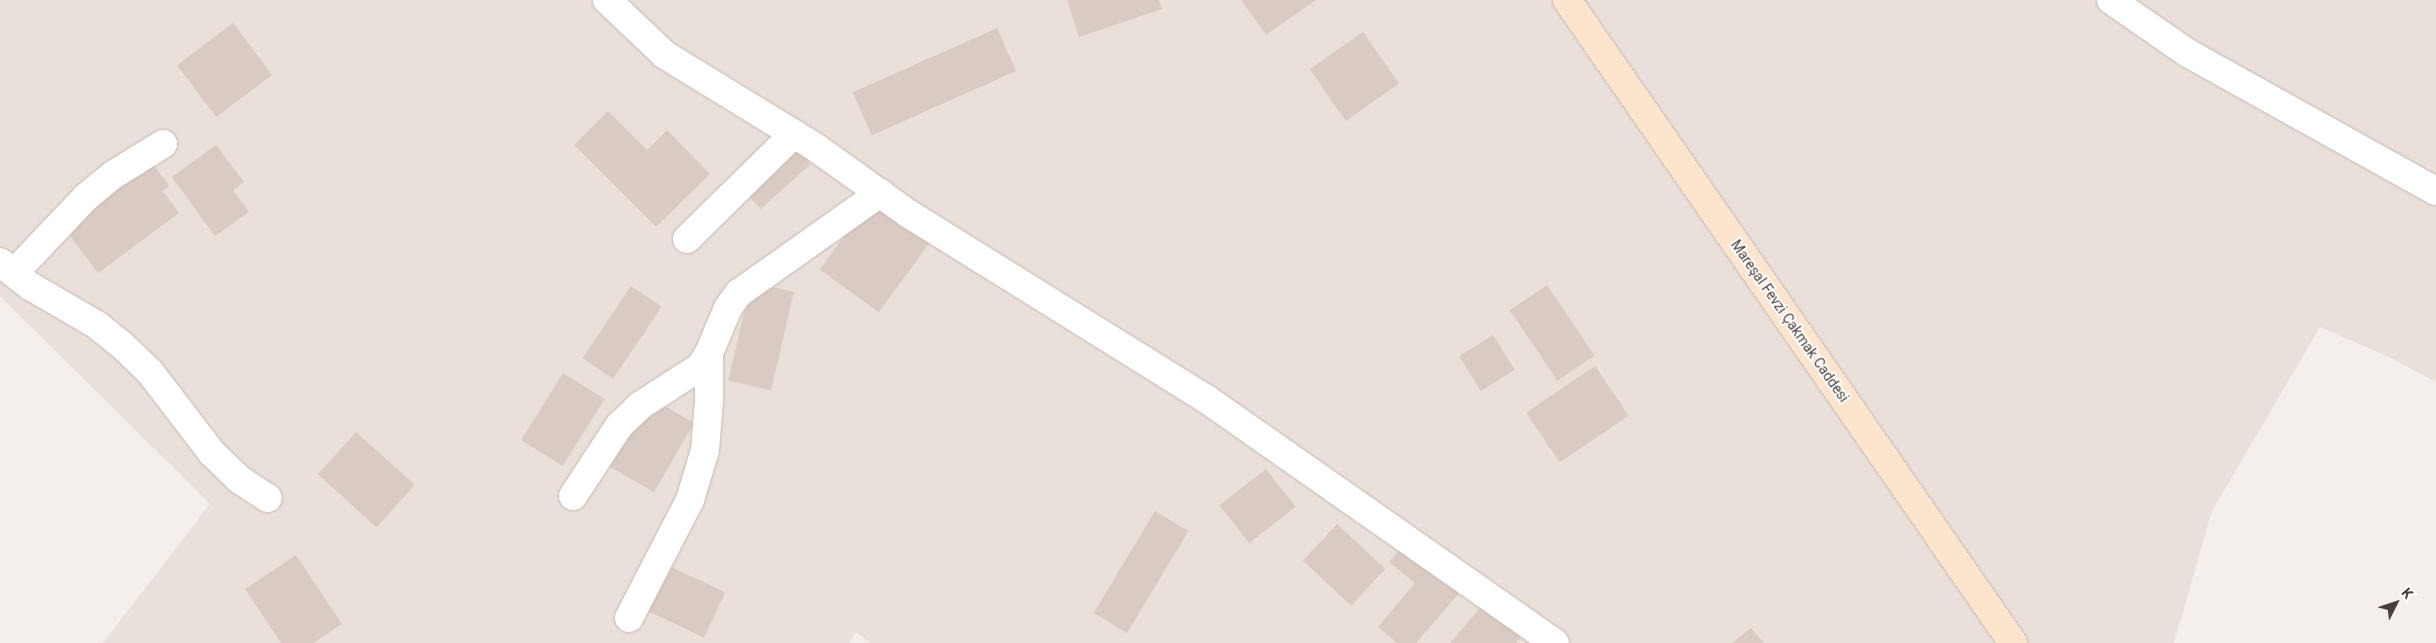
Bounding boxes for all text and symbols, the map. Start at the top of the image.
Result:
street label: Mareşal Fevzi Çakmak Caddesi [1727,237,1853,405]
north arrow [2371,578,2421,628]
text: K [2398,585,2416,602]

